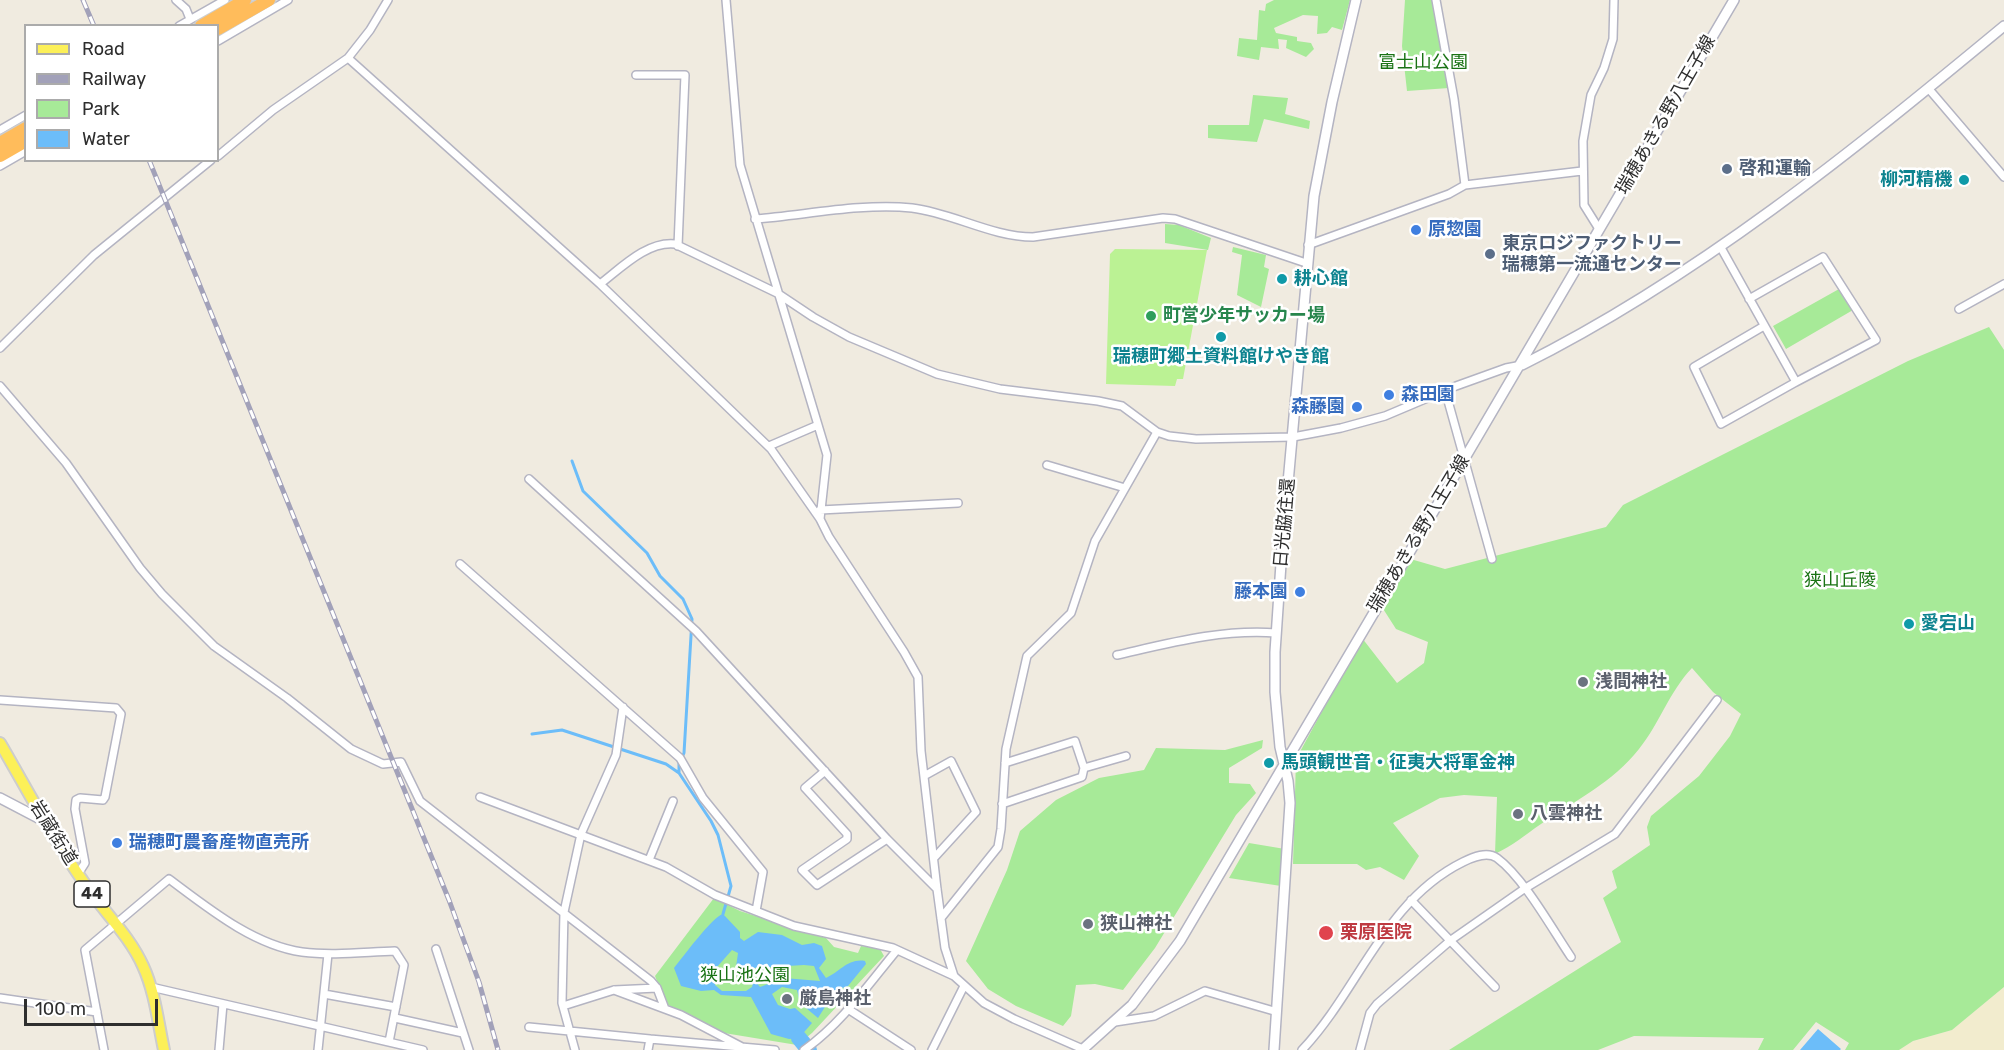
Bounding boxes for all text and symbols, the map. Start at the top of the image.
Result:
legend [24,24,219,162]
street label: 瑞穂あきる野八王子線 [1612,32,1720,198]
text: Road [82,38,125,60]
park label: 富士山公園 [1378,52,1468,74]
text: Railway [82,68,146,90]
text: Park [82,98,119,120]
text: Water [82,128,130,150]
place label: 啓和運輸 [1739,158,1811,180]
marker: 啓和運輸 [1720,162,1734,176]
place label: 柳河精機 [1880,169,1952,191]
marker: 柳河精機 [1957,173,1971,187]
place label: 原惣園 [1428,219,1482,241]
marker: 原惣園 [1409,223,1423,237]
place label: 東京ロジファクトリー 瑞穂第一流通センター [1502,233,1682,276]
marker: 東京ロジファクトリー 瑞穂第一流通センター [1483,247,1497,261]
place label: 耕心館 [1294,268,1348,290]
marker: 耕心館 [1275,272,1289,286]
place label: 町営少年サッカー場 [1163,305,1325,327]
marker: 町営少年サッカー場 [1144,309,1158,323]
marker: 瑞穂町郷土資料館けやき館 [1214,330,1228,344]
place label: 瑞穂町郷土資料館けやき館 [1113,346,1329,368]
place label: 森田園 [1401,384,1455,406]
marker: 森田園 [1382,388,1396,402]
place label: 森藤園 [1291,396,1345,418]
marker: 森藤園 [1350,400,1364,414]
street label: 瑞穂あきる野八王子線 [1363,451,1475,617]
street label: 日光脇往還 [1270,477,1300,569]
park label: 狭山丘陵 [1804,570,1876,592]
place label: 藤本園 [1234,581,1288,603]
marker: 藤本園 [1293,585,1307,599]
place label: 愛宕山 [1921,613,1975,635]
marker: 愛宕山 [1902,617,1916,631]
place label: 浅間神社 [1595,671,1667,693]
marker: 浅間神社 [1576,675,1590,689]
place label: 馬頭観世音・征夷大将軍金神 [1281,752,1515,774]
marker: 馬頭観世音・征夷大将軍金神 [1262,756,1276,770]
street label: 岩蔵街道 [25,797,81,869]
place label: 八雲神社 [1530,803,1602,825]
marker: 八雲神社 [1511,807,1525,821]
place label: 瑞穂町農畜産物直売所 [129,832,309,854]
marker: 瑞穂町農畜産物直売所 [110,836,124,850]
road number: 44 [74,881,110,907]
place label: 狭山神社 [1100,913,1172,935]
marker: 狭山神社 [1081,917,1095,931]
place label: 栗原医院 [1340,922,1412,944]
marker: 栗原医院 [1317,924,1335,942]
park label: 狭山池公園 [700,965,790,987]
scale bar [27,987,160,1025]
place label: 厳島神社 [799,988,871,1010]
marker: 厳島神社 [780,992,794,1006]
text: 100 m [35,998,86,1020]

